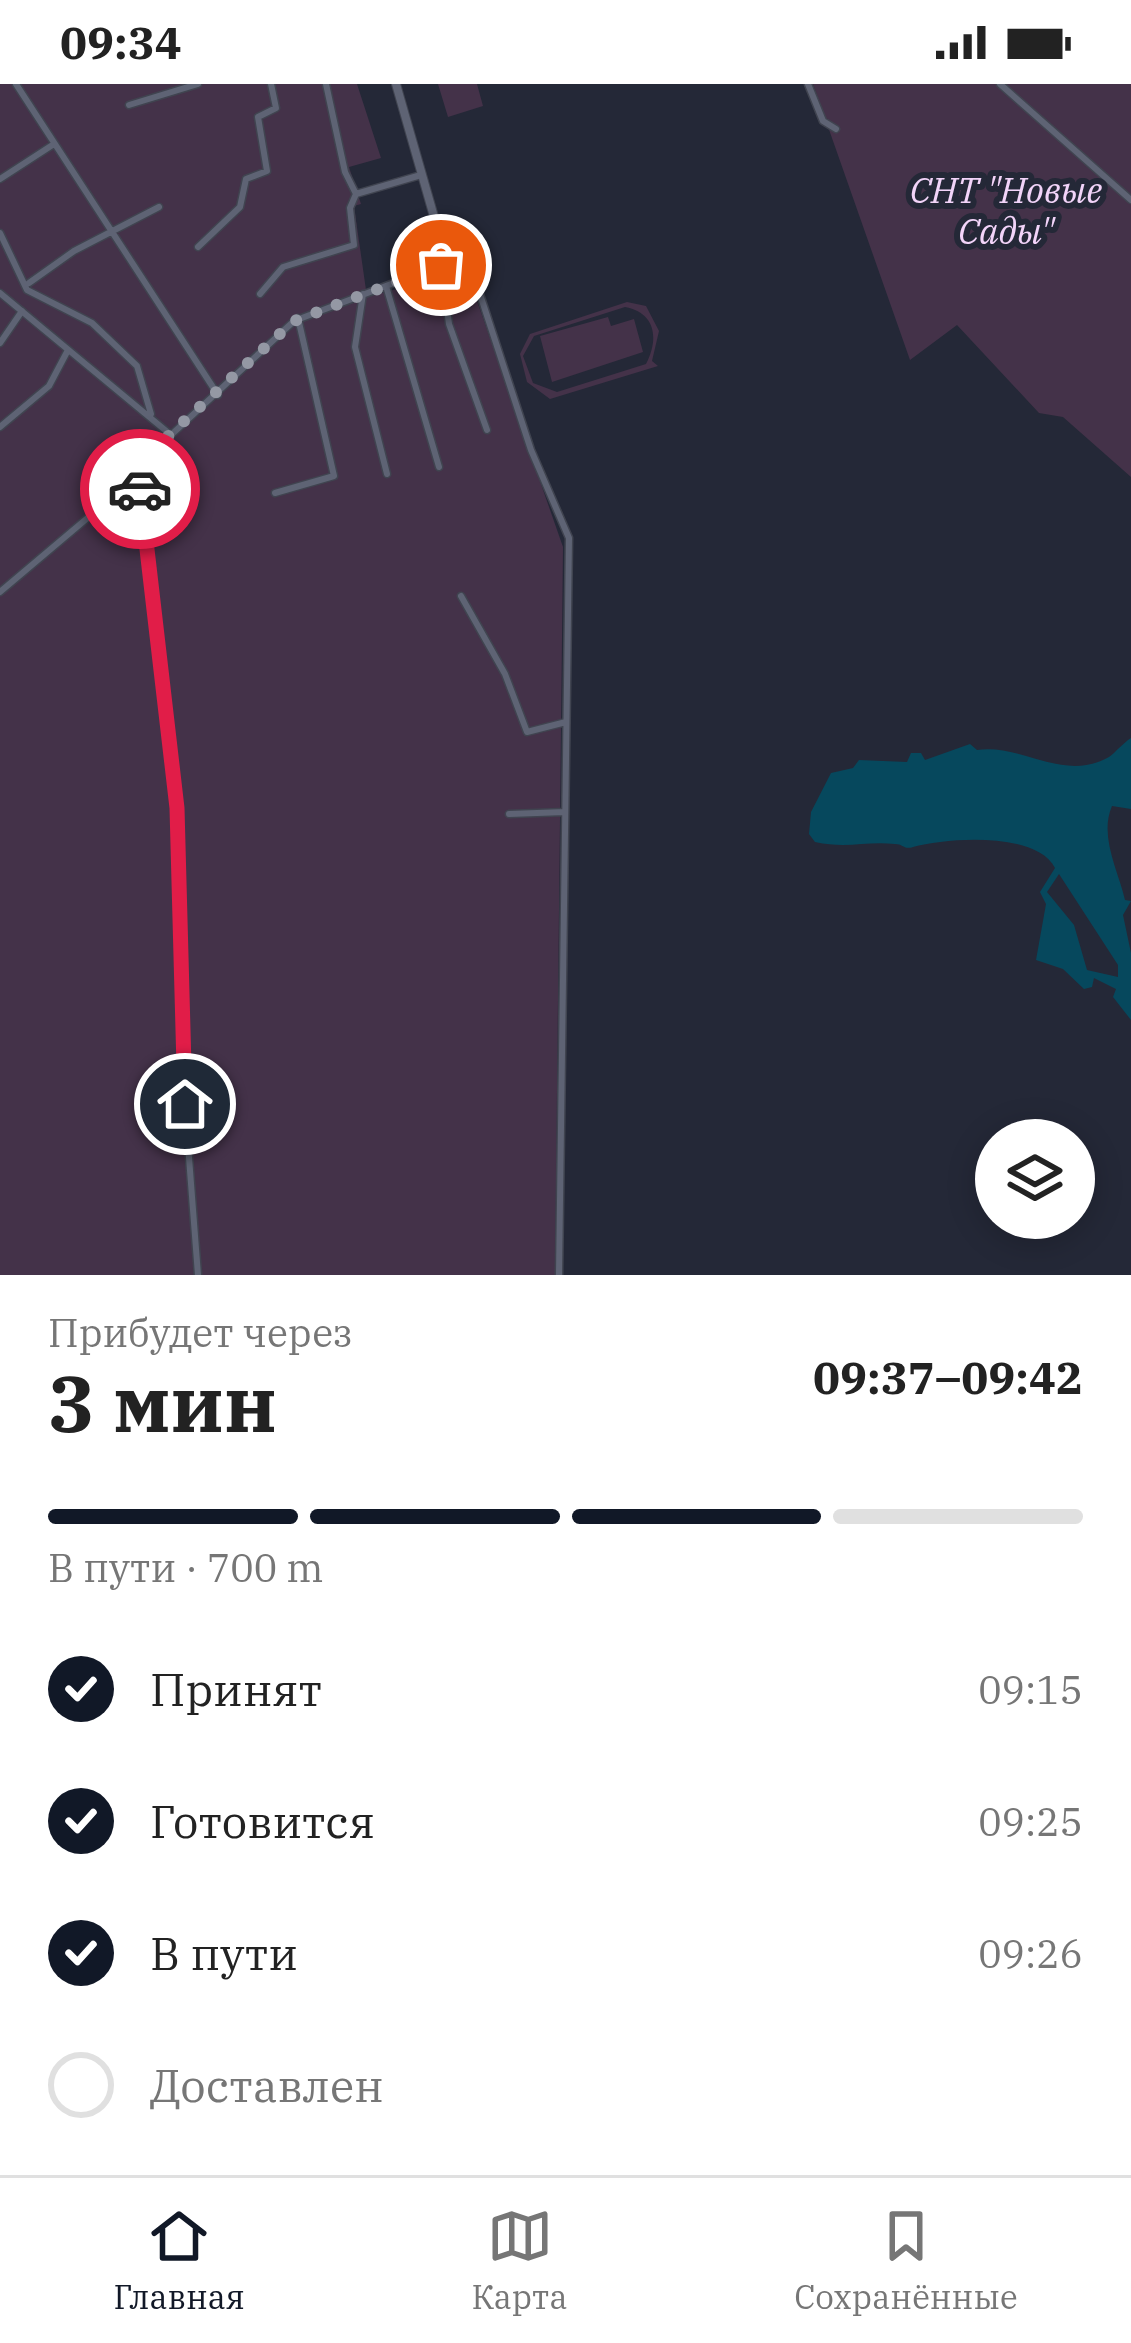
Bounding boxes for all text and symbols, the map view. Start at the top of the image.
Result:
text: 09:34 [60,13,182,71]
park label: СНТ "Новые Сады" [910,166,1102,254]
pin [390,214,492,316]
icon: bag [408,232,474,298]
courier [80,429,200,549]
icon: car [107,456,173,522]
pin [134,1053,236,1155]
icon: home [152,1071,218,1137]
map controls [975,1119,1095,1239]
button: layers [975,1119,1095,1239]
text: Прибудет через [48,1307,353,1358]
text: 09:37–09:42 [813,1348,1083,1406]
text: 3 мин [48,1352,277,1453]
text: В пути · 700 m [48,1542,323,1593]
icon: check [48,1656,114,1722]
text: Принят [150,1660,322,1718]
text: 09:15 [978,1664,1083,1715]
icon: check [48,1788,114,1854]
text: Готовится [150,1792,375,1850]
text: 09:25 [978,1796,1083,1847]
icon: check [48,1920,114,1986]
text: В пути [150,1924,298,1982]
text: 09:26 [978,1928,1083,1979]
text: Доставлен [150,2056,384,2114]
tab: Главная [113,2203,245,2318]
tab: Карта [472,2203,567,2318]
tab: Сохранённые [794,2203,1018,2318]

